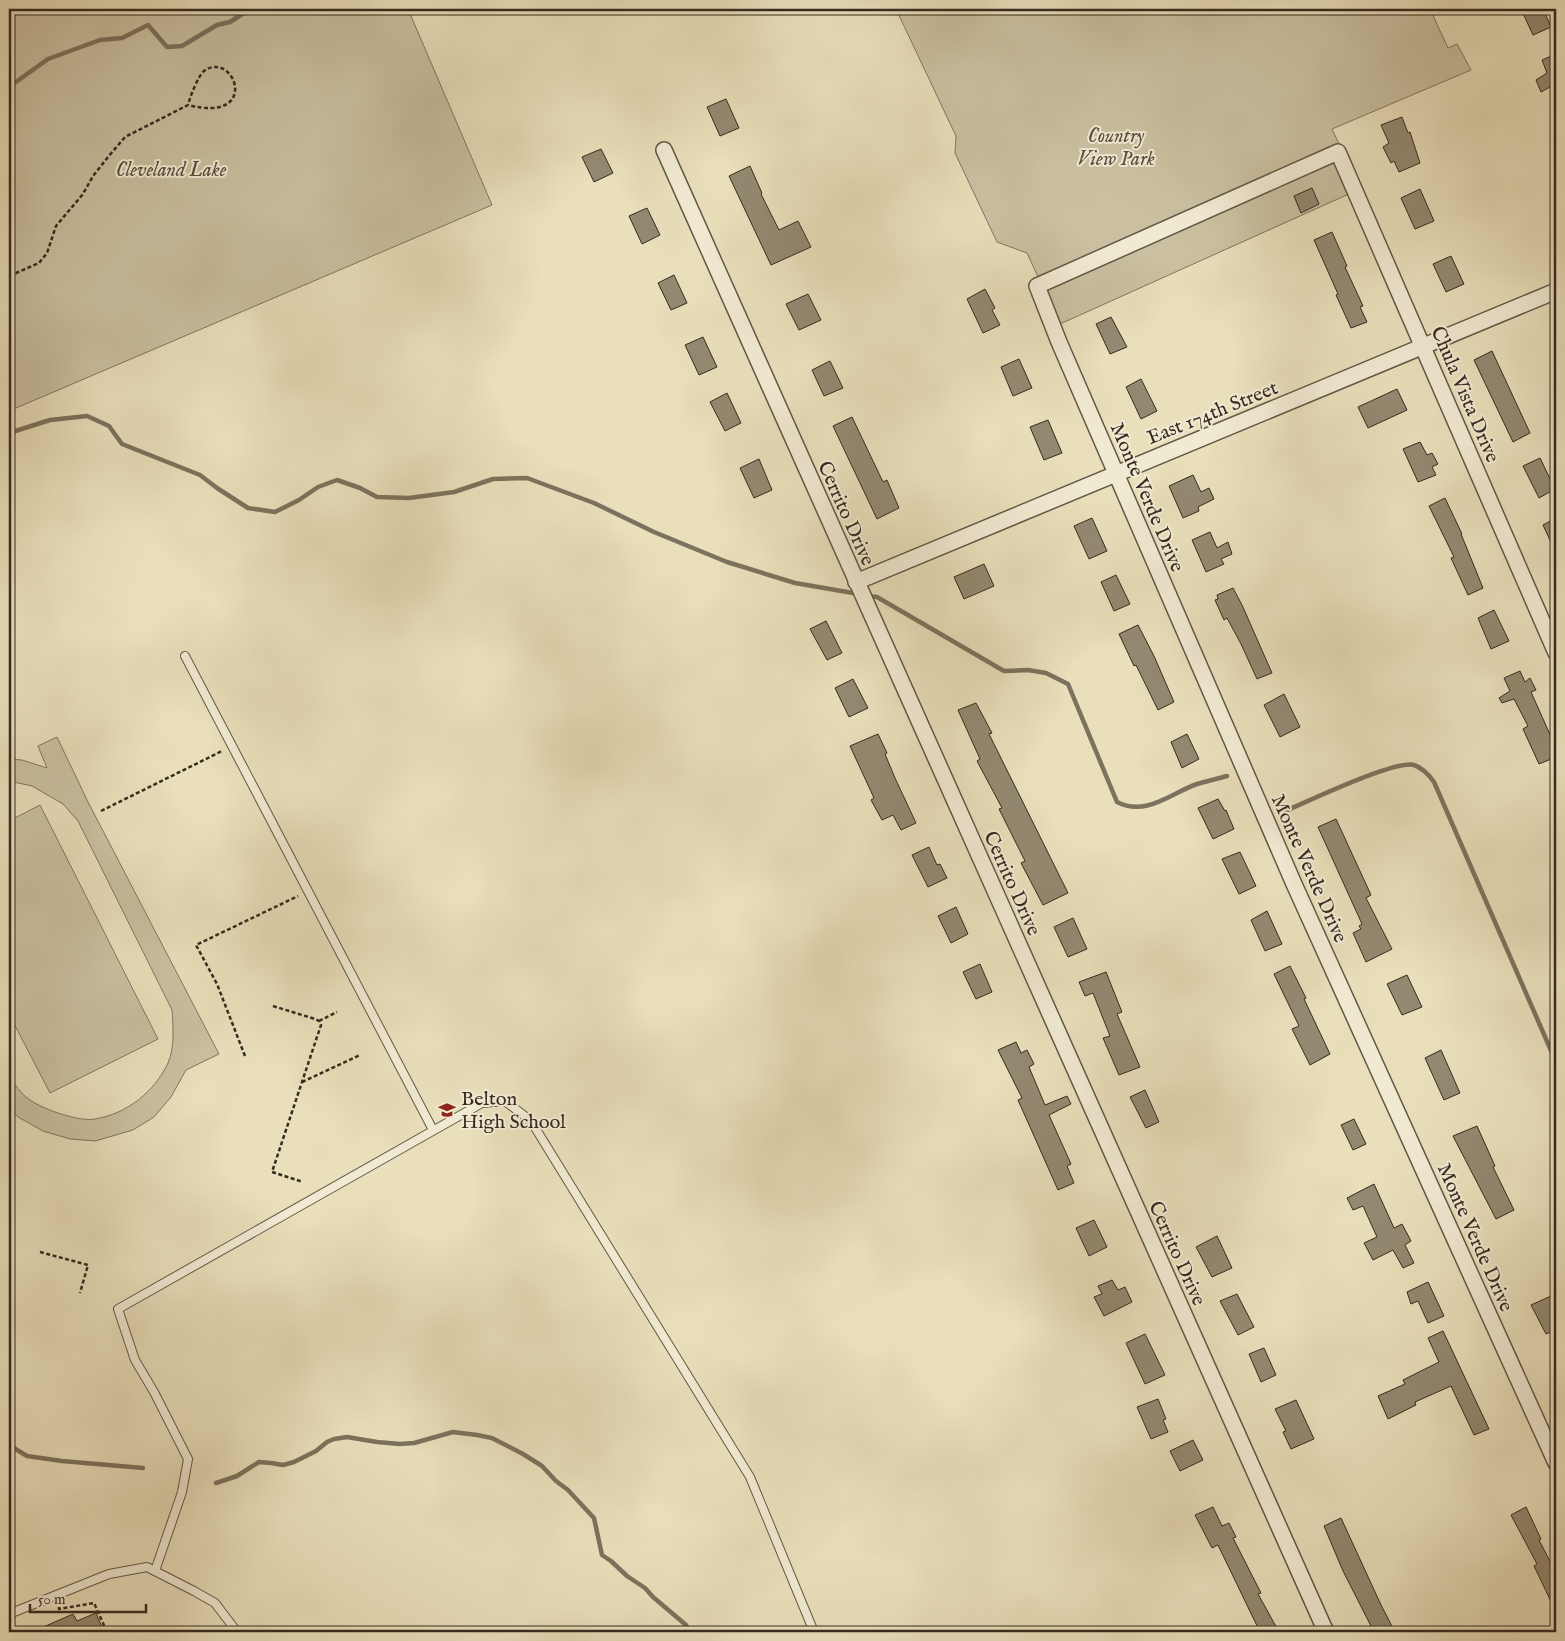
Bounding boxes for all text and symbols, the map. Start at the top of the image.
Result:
park label: Country View Park [1077,124,1155,172]
park label: Cleveland Lake [116,158,227,183]
street label: Chula Vista Drive [1425,323,1505,466]
street label: East 174th Street [1143,376,1282,451]
street label: Monte Verde Drive [1104,419,1189,576]
street label: Cerrito Drive [811,457,880,570]
street label: Monte Verde Drive [1265,791,1353,947]
street label: Cerrito Drive [977,827,1046,940]
place label: Belton High School [461,1087,566,1135]
school or university icon: Belton High School [437,1100,457,1120]
street label: Monte Verde Drive [1431,1160,1519,1316]
street label: Cerrito Drive [1142,1197,1211,1310]
scale bar [30,1581,146,1613]
text: 50 m [38,1590,66,1609]

